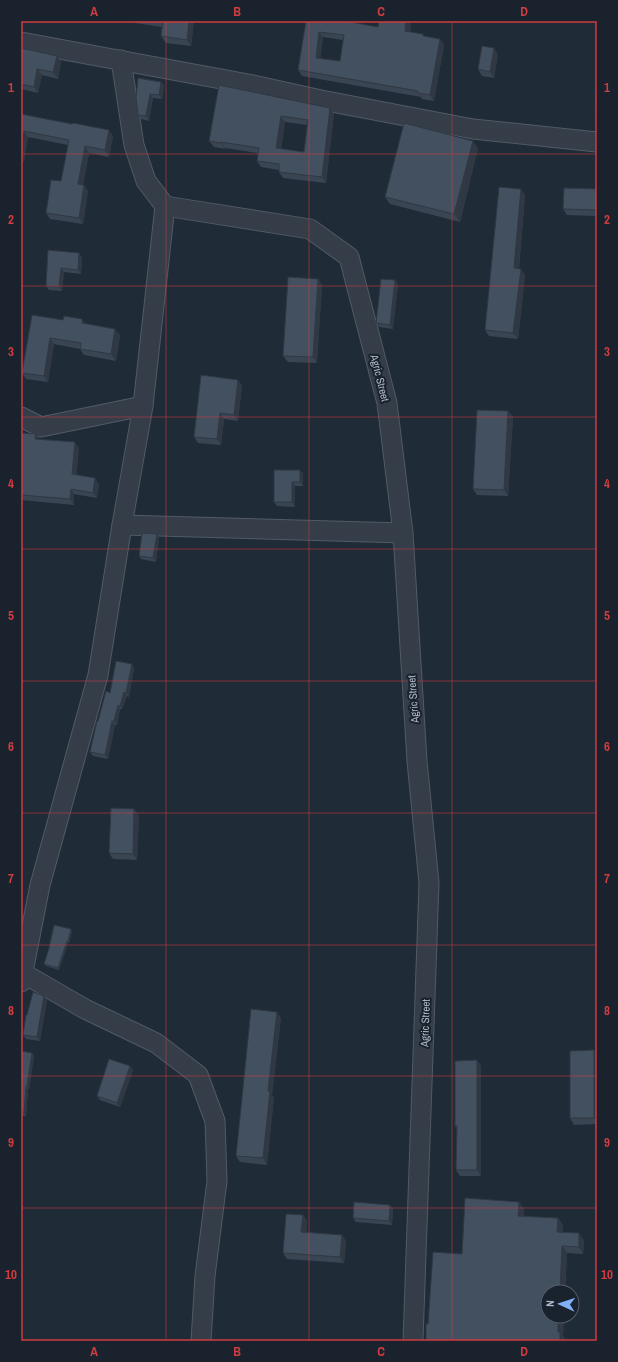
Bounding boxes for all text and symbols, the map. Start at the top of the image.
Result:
text: A [90,3,98,20]
text: B [233,3,241,20]
text: C [377,3,385,20]
text: D [520,3,528,20]
text: 1 [8,79,14,96]
text: 1 [604,79,610,96]
text: 2 [8,211,14,228]
text: 2 [604,211,610,228]
text: 3 [8,343,14,360]
text: 3 [604,343,610,360]
street label: Agric Street [367,352,393,403]
text: 4 [8,475,14,492]
text: 4 [604,475,610,492]
text: 5 [8,607,14,624]
text: 5 [604,607,610,624]
street label: Agric Street [404,674,422,724]
text: 6 [8,738,14,755]
text: 6 [604,738,610,755]
text: 7 [8,870,14,887]
text: 7 [604,870,610,887]
street label: Agric Street [417,998,433,1048]
text: 8 [8,1002,14,1019]
text: 8 [604,1002,610,1019]
text: 9 [8,1134,14,1151]
text: 9 [604,1134,610,1151]
text: 10 [5,1266,17,1283]
text: 10 [601,1266,613,1283]
north arrow [540,1284,580,1324]
text: N [543,1300,557,1307]
text: A [90,1343,98,1360]
text: B [233,1343,241,1360]
text: C [377,1343,385,1360]
text: D [520,1343,528,1360]

